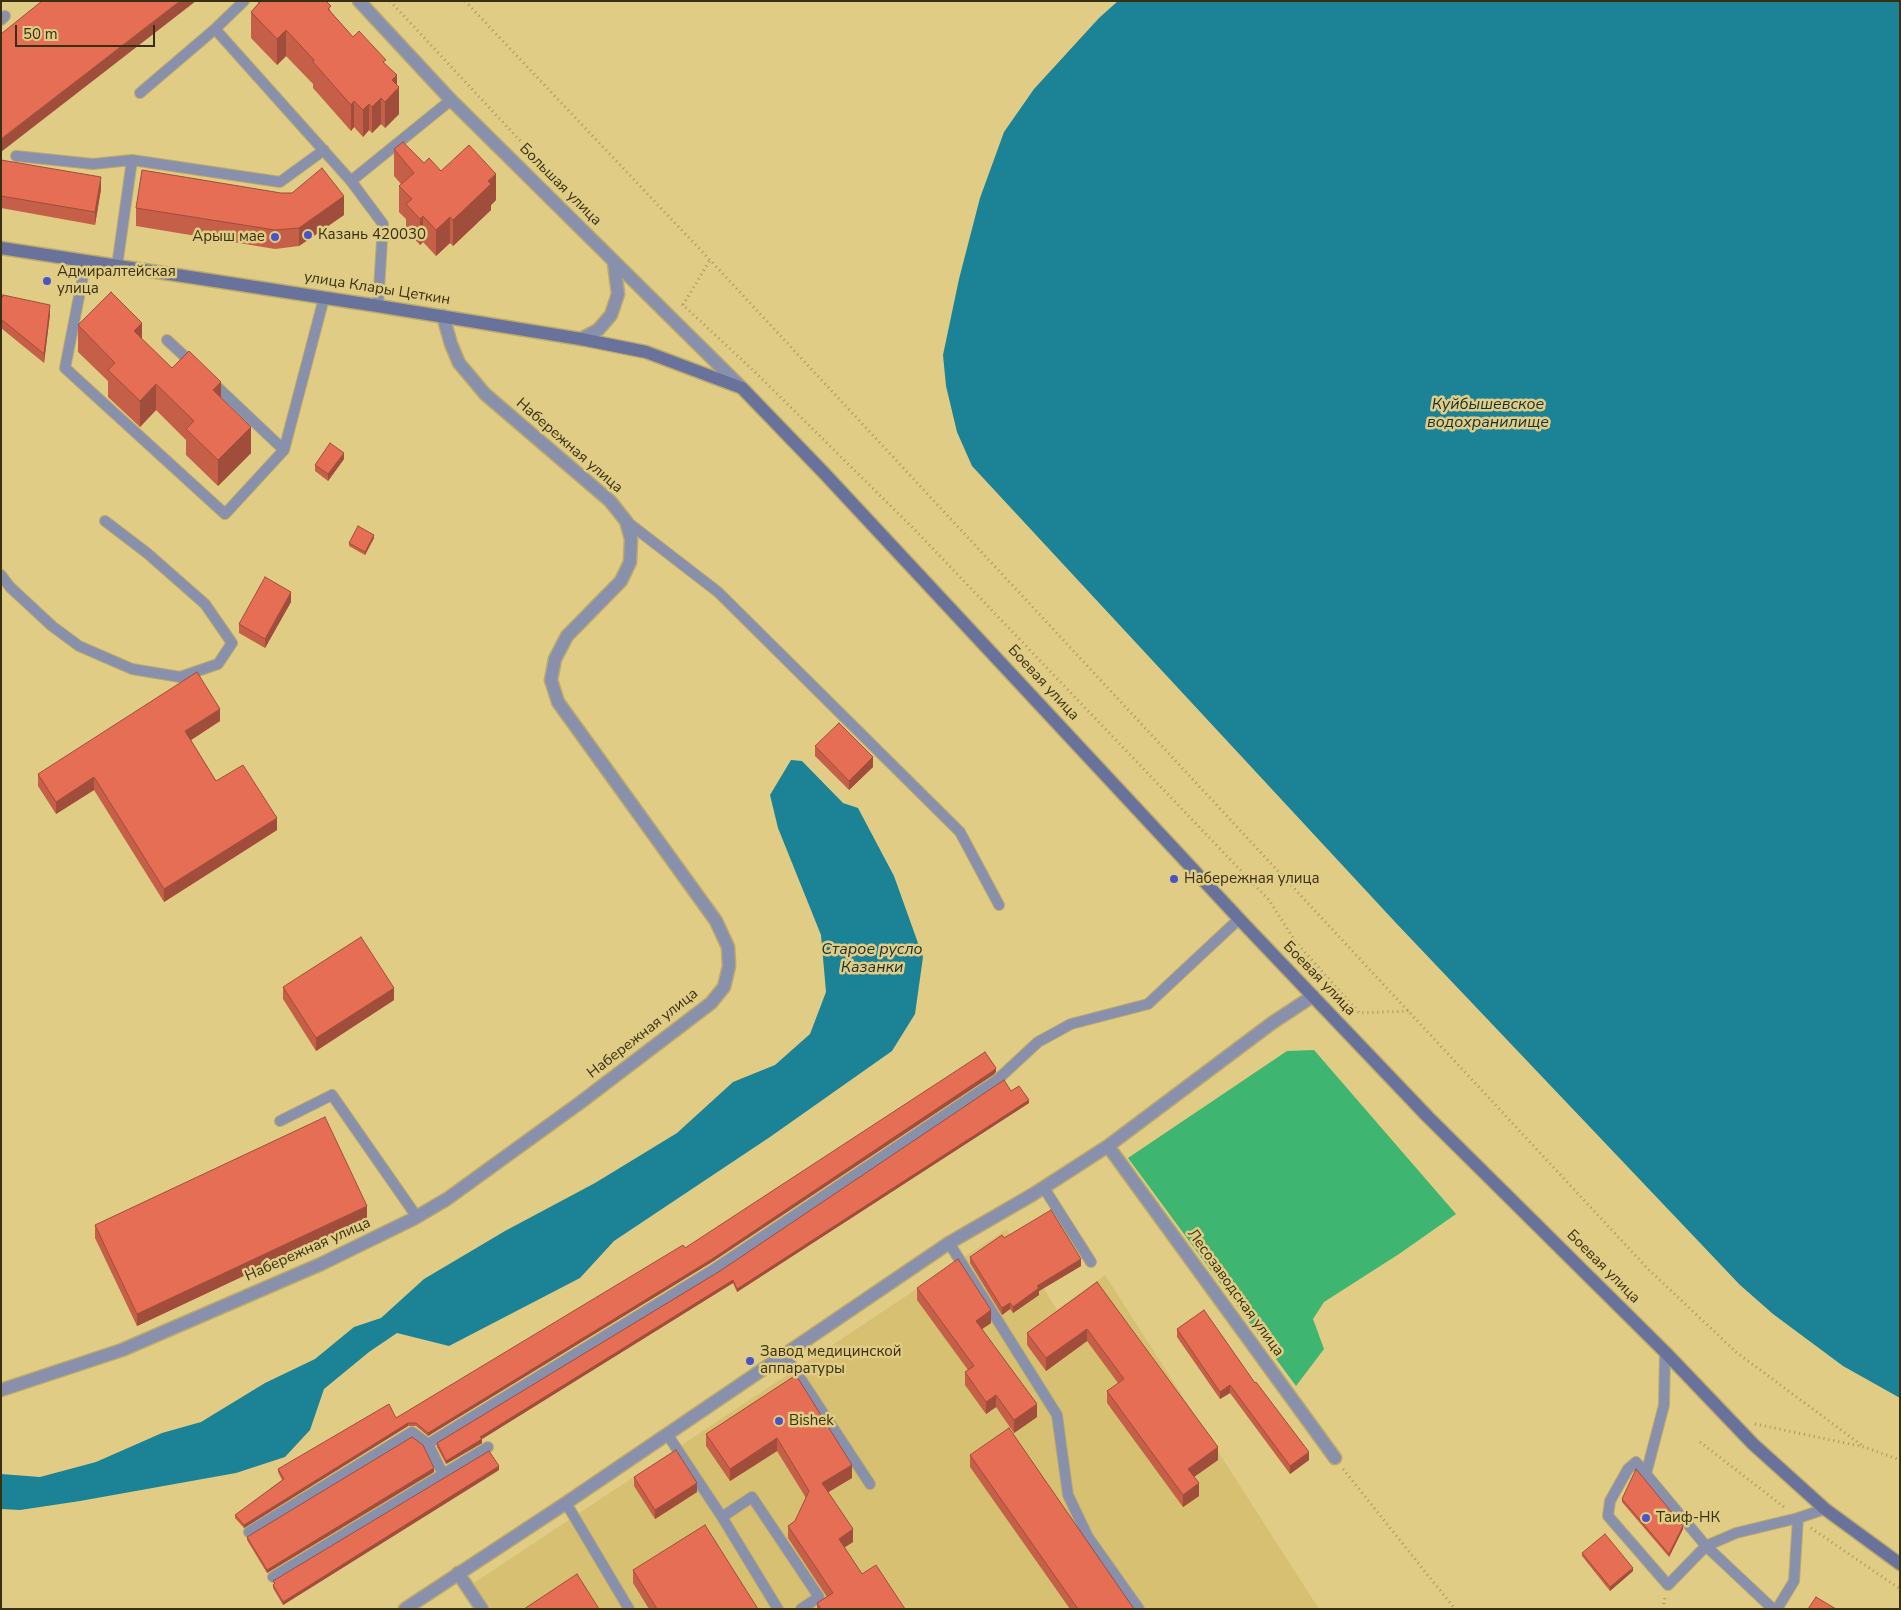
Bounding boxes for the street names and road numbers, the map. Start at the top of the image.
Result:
street label: Большая улица [515,140,605,230]
street label: улица Клары Цеткин [303,269,451,309]
street label: Набережная улица [512,395,626,497]
street label: Боевая улица [1003,642,1083,724]
street label: Боевая улица [1279,938,1359,1020]
street label: Набережная улица [584,985,702,1083]
street label: Набережная улица [242,1214,374,1286]
street label: Лесозаводская улица [1183,1226,1287,1360]
street label: Боевая улица [1562,1226,1644,1308]

